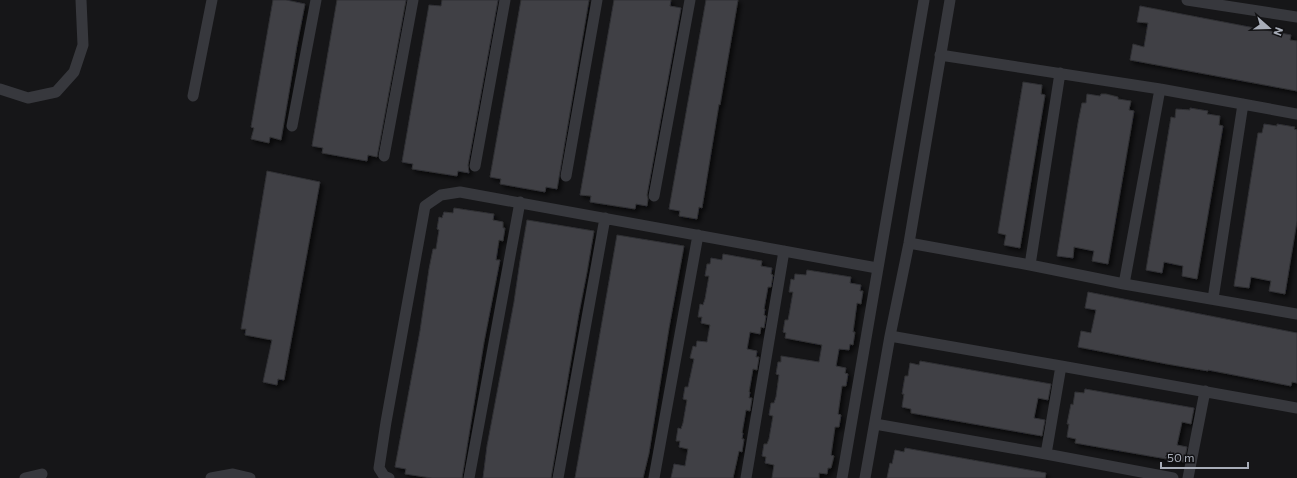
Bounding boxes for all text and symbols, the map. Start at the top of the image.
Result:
north arrow [1249,8,1289,48]
text: N [1271,25,1286,38]
scale bar [1161,444,1248,470]
text: 50 m [1167,450,1195,464]

